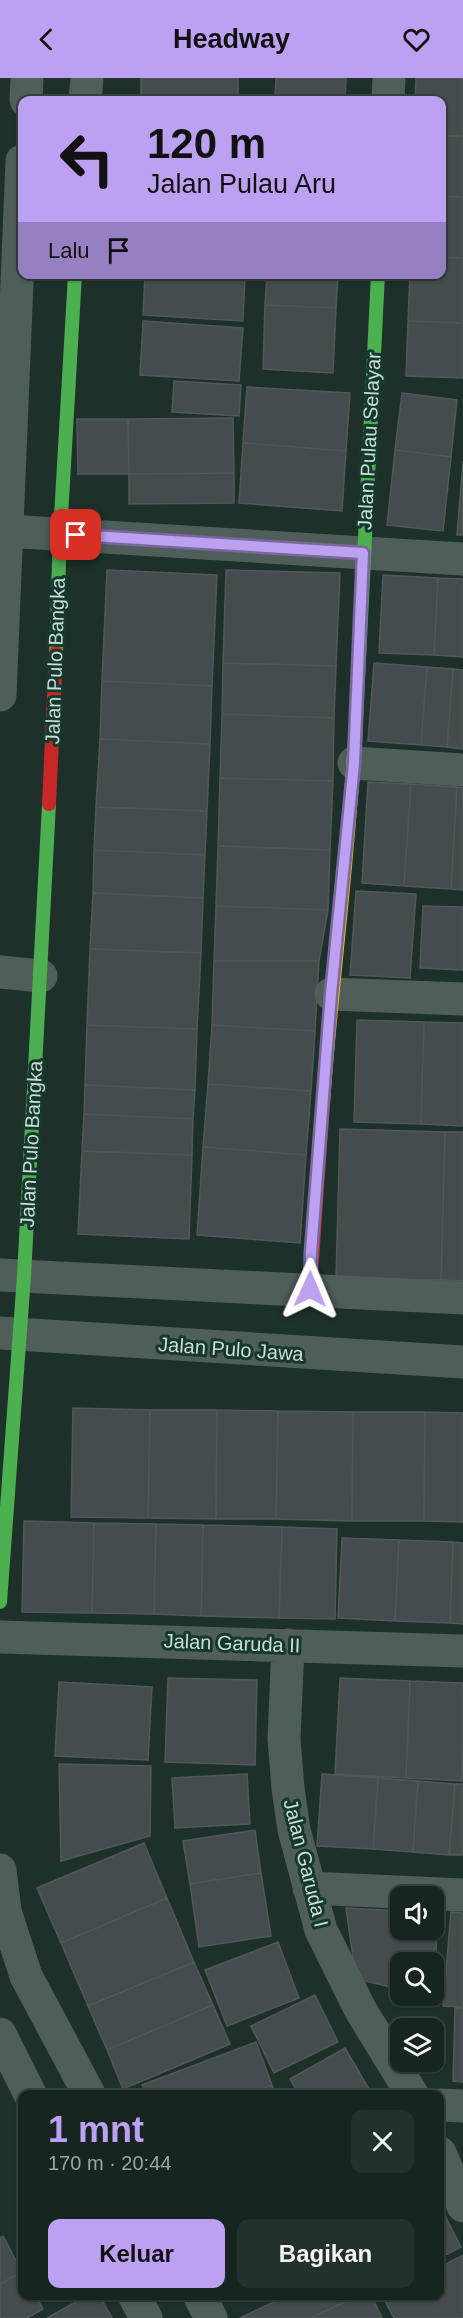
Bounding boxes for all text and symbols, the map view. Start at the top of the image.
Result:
icon: back [30,23,63,56]
icon: heart [400,23,433,56]
text: Headway [173,24,290,54]
icon: left [48,120,126,198]
text: 120 m [147,120,266,167]
text: Jalan Pulau Aru [147,169,336,199]
icon: arrive [102,234,135,267]
text: Lalu [48,238,90,263]
street label: Jalan Pulau Selayar [353,351,385,530]
pin [50,509,101,560]
icon: arrive [59,518,92,551]
street label: Jalan Pulo Bangka [41,576,69,745]
street label: Jalan Pulo Bangka [16,1059,46,1228]
position arrow [278,1257,342,1321]
street label: Jalan Pulo Jawa [158,1333,305,1365]
street label: Jalan Garuda II [163,1630,301,1656]
street label: Jalan Garuda I [279,1797,333,1929]
map controls [390,1886,444,2072]
button: sound [390,1886,444,1940]
button: search [390,1952,444,2006]
button: layers [390,2018,444,2072]
text: 1 mnt [48,2109,144,2150]
button: close [351,2110,414,2173]
text: 170 m · 20:44 [48,2152,171,2174]
button: Keluar [48,2219,225,2288]
button: Bagikan [237,2219,414,2288]

